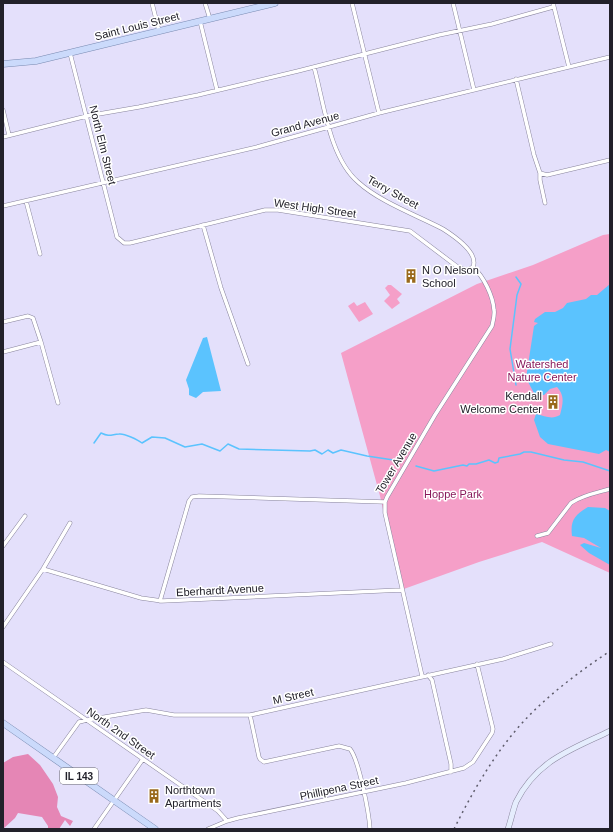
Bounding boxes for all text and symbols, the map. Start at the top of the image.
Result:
street label: Saint Louis Street [93,10,181,42]
street label: North Elm Street [87,104,119,186]
street label: Grand Avenue [270,109,340,139]
street label: Terry Street [365,173,421,211]
street label: West High Street [273,196,357,220]
place label: N O Nelson School [422,264,479,289]
building icon: N O Nelson School [403,268,419,284]
park label: Watershed Nature Center [507,358,577,383]
place label: Kendall Welcome Center [460,390,542,415]
building icon: Kendall Welcome Center [545,394,561,410]
street label: Tower Avenue [373,430,419,496]
park label: Hoppe Park [424,488,483,500]
street label: Eberhardt Avenue [176,582,264,598]
street label: M Street [271,685,315,707]
street label: North 2nd Street [84,705,158,761]
road number: IL 143 [60,768,98,784]
street label: Phillipena Street [299,774,379,802]
place label: Northtown Apartments [165,784,222,809]
building icon: Northtown Apartments [146,788,162,804]

